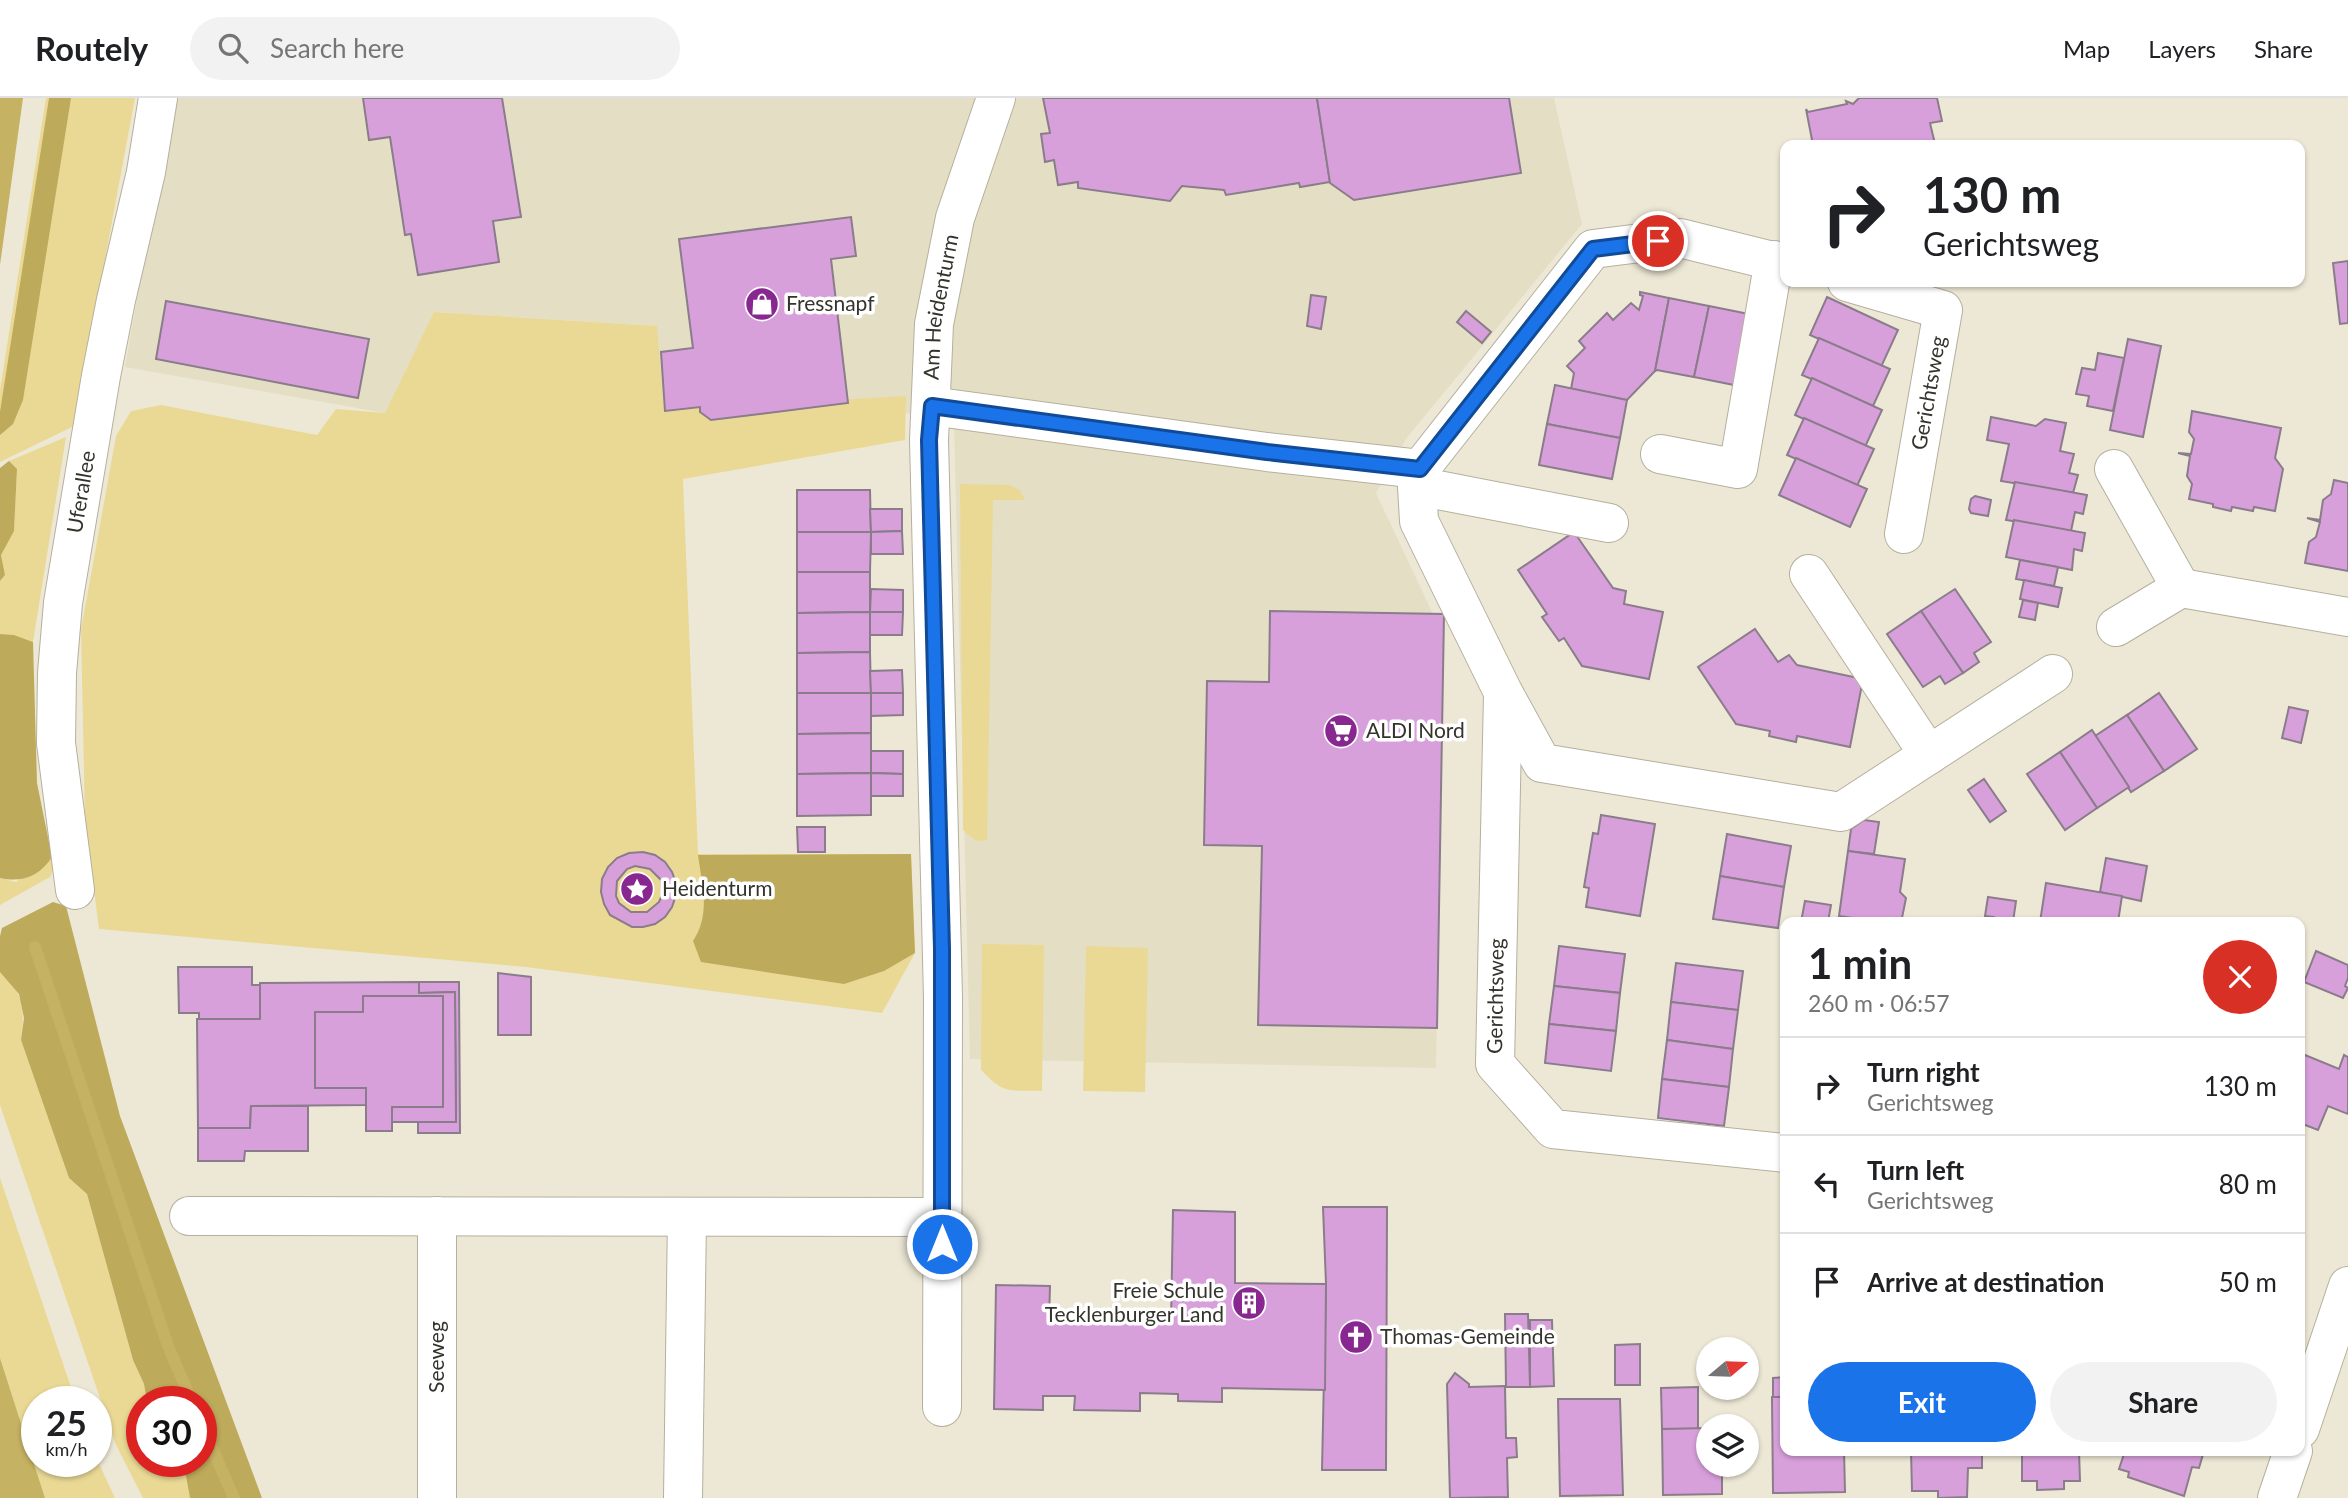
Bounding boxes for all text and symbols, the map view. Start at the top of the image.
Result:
search box [190,17,680,80]
text: Routely [35,28,148,68]
icon: search [214,29,252,67]
text: Search here [270,32,404,64]
text: Map [2063,34,2110,63]
text: Layers [2148,34,2216,63]
text: Share [2254,34,2313,63]
text: 130 m [1923,165,2061,223]
icon: right [1808,168,1899,259]
pin [1628,211,1688,271]
icon: arrive [1639,222,1677,260]
text: Gerichtsweg [1923,224,2099,263]
street label: Am Heidenturm [918,232,963,380]
shop icon: Fressnapf [743,285,781,323]
place label: Fressnapf [786,290,875,315]
street label: Gerichtsweg [1905,334,1950,452]
street label: Uferallee [61,449,99,535]
supermarket icon: ALDI Nord [1322,712,1360,750]
place label: ALDI Nord [1366,717,1465,742]
place icon: Heidenturm [618,870,656,908]
place label: Heidenturm [662,875,772,900]
street label: Gerichtsweg [1481,938,1508,1054]
text: 1 min [1808,938,1912,988]
button: close [2203,940,2277,1014]
text: 260 m · 06:57 [1808,989,1950,1017]
text: Turn right [1867,1056,1980,1088]
icon: right [1808,1067,1846,1105]
text: 130 m [2204,1070,2277,1102]
text: Gerichtsweg [1867,1088,1994,1116]
text: Turn left [1867,1154,1964,1186]
icon: left [1808,1165,1846,1203]
text: 80 m [2219,1168,2277,1200]
text: Gerichtsweg [1867,1186,1994,1214]
position arrow [905,1207,979,1281]
icon: arrive [1808,1263,1846,1301]
text: Arrive at destination [1867,1266,2104,1298]
text: 50 m [2219,1266,2277,1298]
place label: Freie Schule Tecklenburger Land [1045,1277,1224,1326]
building icon: Freie Schule Tecklenburger Land [1230,1284,1268,1322]
church icon: Thomas-Gemeinde [1337,1318,1375,1356]
street label: Seeweg [423,1321,448,1393]
place label: Thomas-Gemeinde [1380,1323,1555,1348]
north arrow [1696,1337,1759,1400]
map controls [1696,1337,1759,1477]
button: Exit [1808,1362,2036,1442]
button: Share [2050,1362,2277,1442]
speed limit sign: 30 [126,1386,217,1477]
text: 25 [46,1401,87,1443]
button: layers [1696,1414,1759,1477]
text: km/h [45,1438,88,1460]

